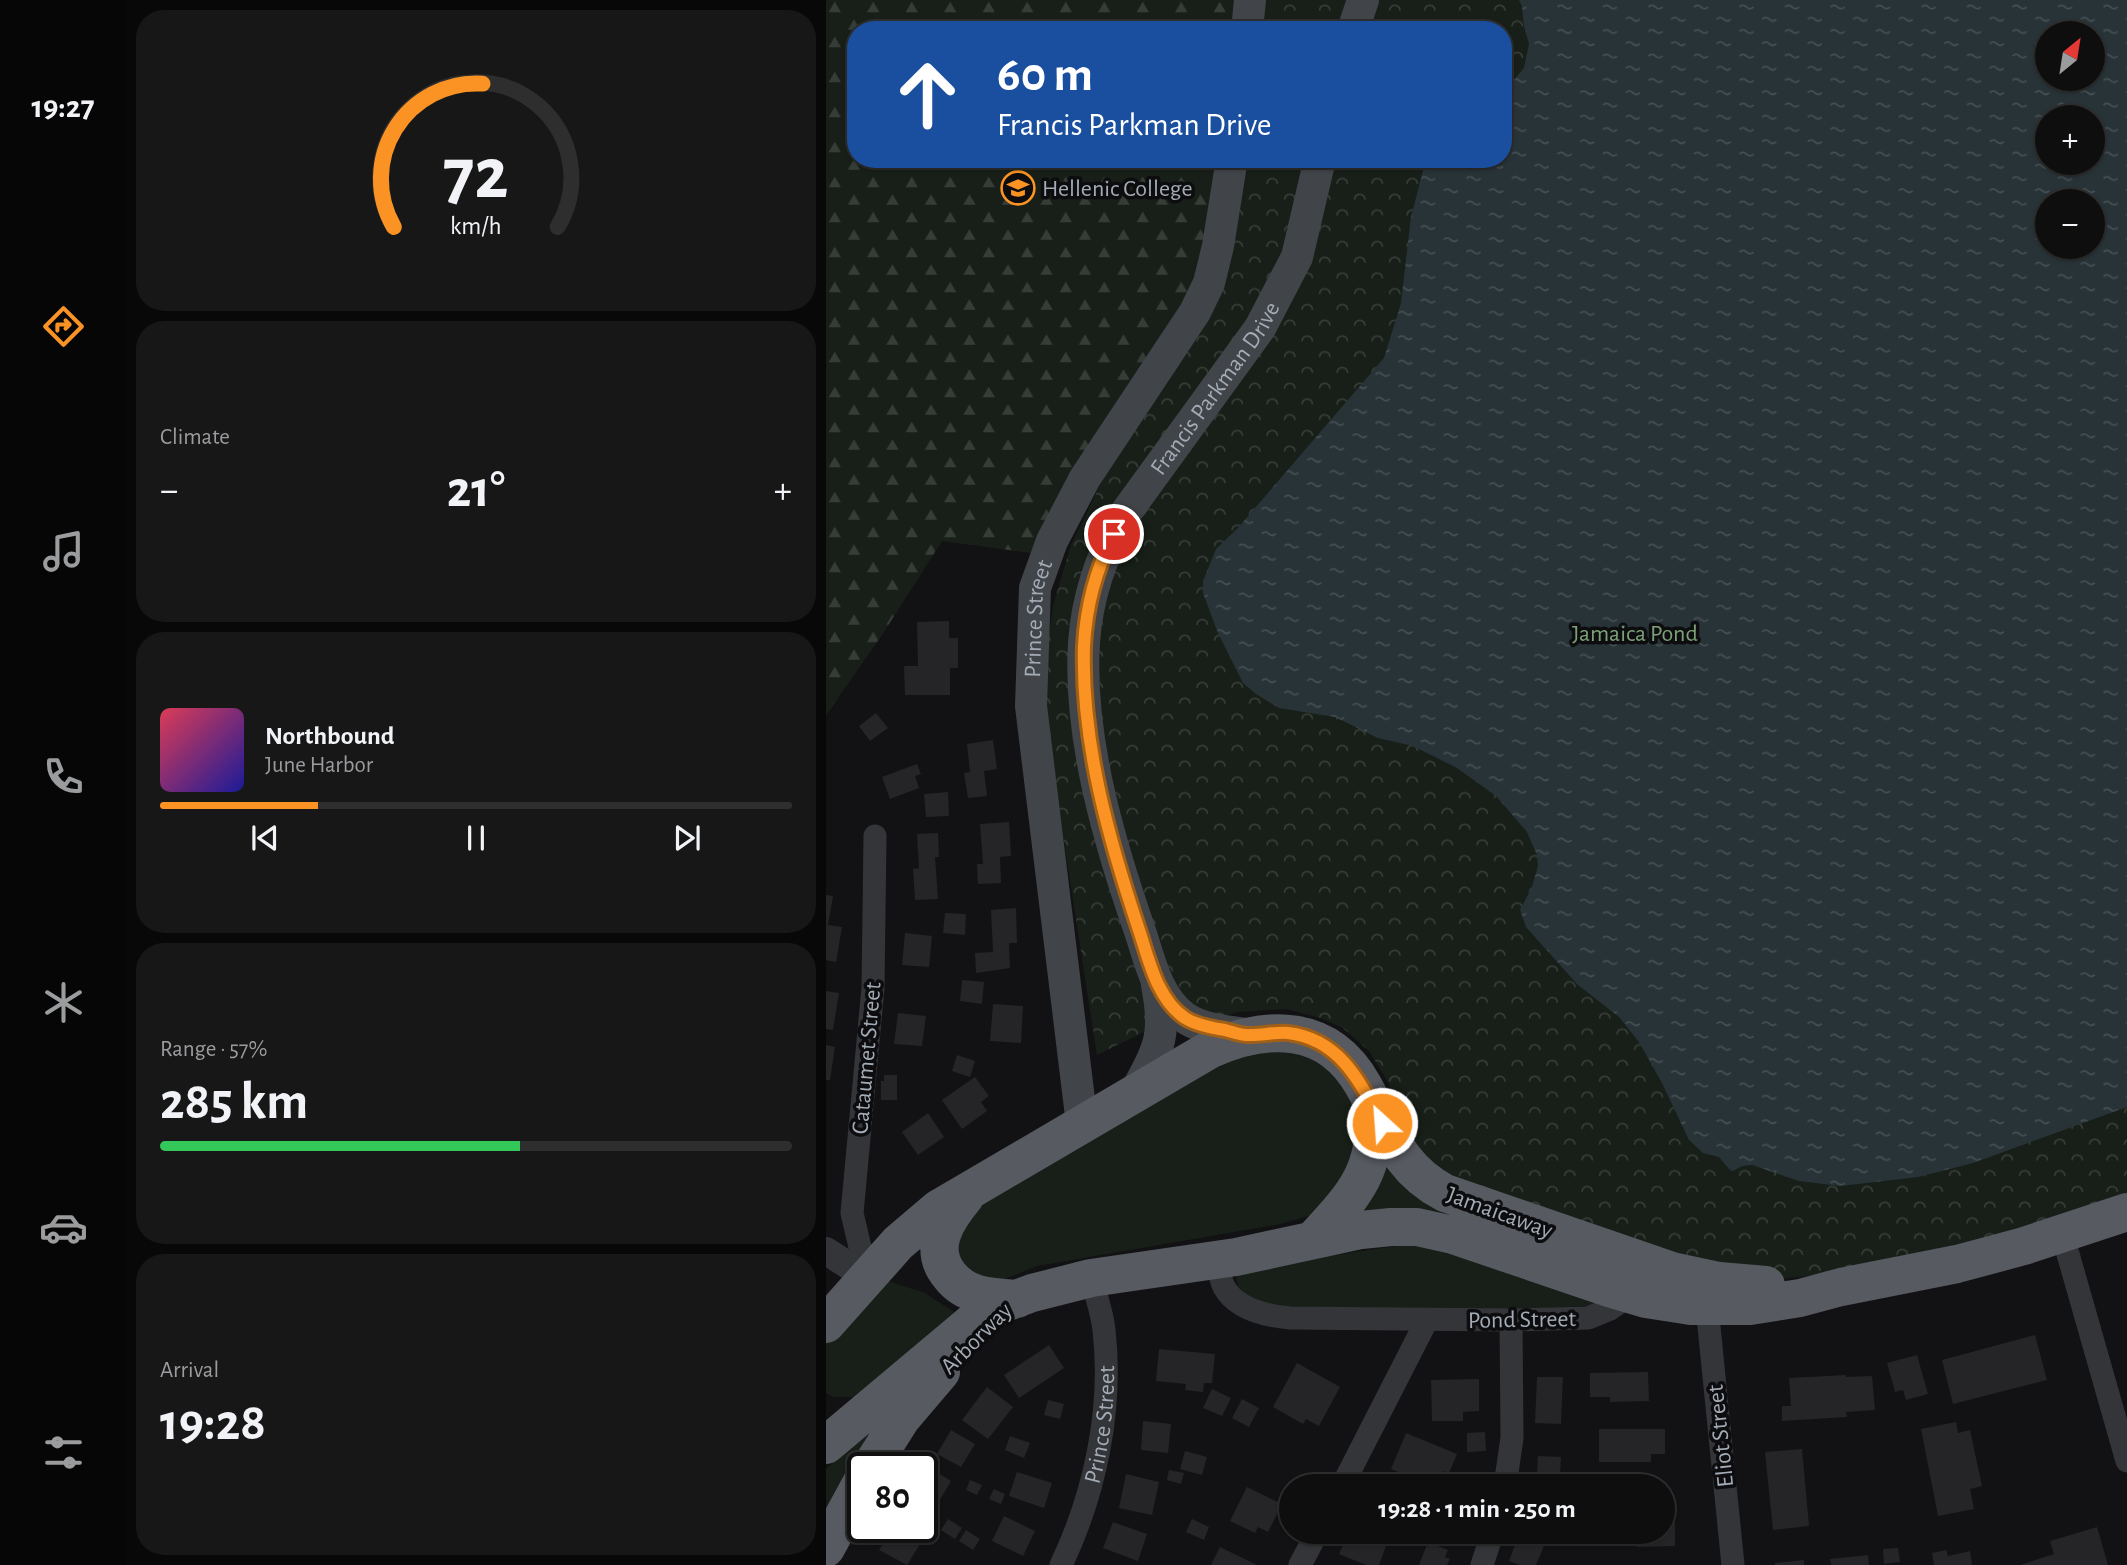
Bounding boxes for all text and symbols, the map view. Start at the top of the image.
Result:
north arrow [2035,21,2105,91]
map controls [2035,21,2105,259]
icon: ahead [882,49,973,140]
text: 60 m [997,51,1093,100]
text: 19:27 [31,91,95,123]
button: + [2035,105,2105,175]
text: Francis Parkman Drive [997,109,1272,141]
text: 72 [443,139,509,212]
school or university icon: Hellenic College [999,169,1037,207]
place label: Hellenic College [1042,177,1193,201]
button: − [2035,189,2105,259]
text: km/h [450,213,502,238]
street label: Francis Parkman Drive [1146,298,1284,480]
icon: directions [39,302,88,351]
text: Climate [160,426,230,449]
text: 21° [447,464,505,516]
text: − [160,472,178,510]
text: + [774,472,792,510]
pin [1084,504,1144,564]
icon: arrive [1095,515,1133,553]
icon: music [39,527,88,576]
street label: Prince Street [1021,556,1057,678]
park label: Jamaica Pond [1572,622,1698,646]
text: Northbound [265,723,394,749]
icon: phone [39,752,88,801]
text: June Harbor [265,754,373,777]
icon: previous [246,819,284,857]
icon: pause [457,819,495,857]
icon: next [668,819,706,857]
icon: climate [39,978,88,1027]
street label: Cataumet Street [848,981,886,1135]
text: Range · 57% [160,1038,267,1061]
text: 285 km [160,1076,308,1128]
position arrow [1345,1086,1419,1160]
street label: Jamaicaway [1444,1183,1556,1243]
icon: car [39,1203,88,1252]
street label: Arborway [936,1298,1017,1379]
street label: Pond Street [1468,1307,1577,1333]
text: Arrival [160,1359,219,1382]
street label: Prince Street [1081,1365,1119,1486]
street label: Eliot Street [1704,1383,1738,1488]
text: 19:28 [160,1397,266,1449]
icon: filters [39,1428,88,1477]
speed limit sign: 80 [847,1452,938,1543]
text: 19:28 · 1 min · 250 m [1378,1496,1576,1522]

